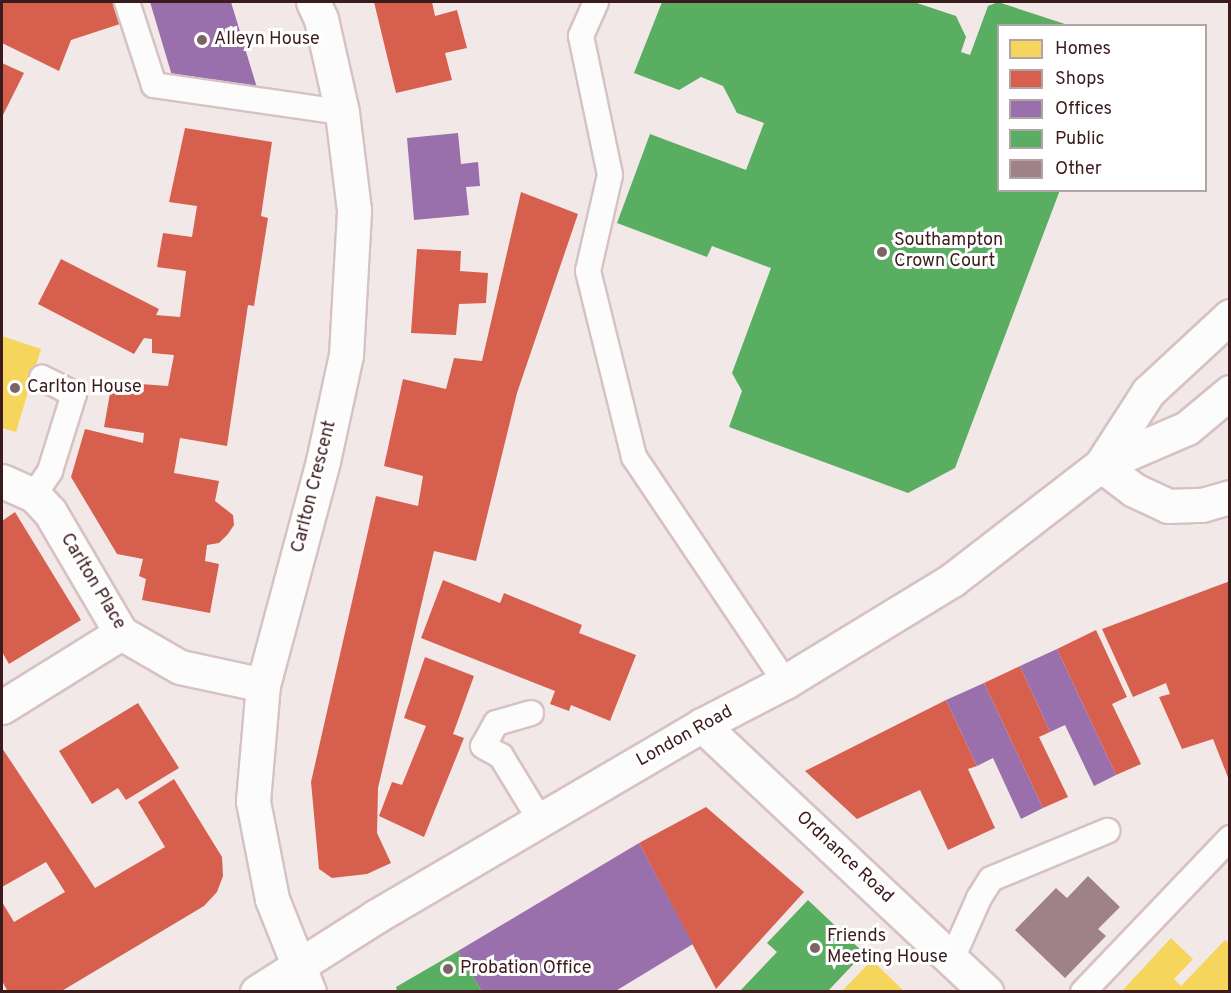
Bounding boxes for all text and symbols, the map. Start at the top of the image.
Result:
legend [997,24,1207,192]
place label: Alleyn House [214,29,320,51]
marker: Alleyn House [195,33,209,47]
text: Homes [1055,38,1111,61]
text: Shops [1055,68,1105,91]
text: Offices [1055,98,1112,121]
text: Public [1055,128,1105,151]
text: Other [1055,158,1102,181]
place label: Southampton Crown Court [894,231,1003,274]
marker: Southampton Crown Court [875,245,889,259]
place label: Carlton House [27,377,142,399]
marker: Carlton House [8,381,22,395]
street label: Carlton Crescent [288,419,342,555]
street label: Carlton Place [55,530,129,634]
street label: London Road [633,702,737,772]
street label: Ordnance Road [791,807,897,909]
place label: Friends Meeting House [827,927,948,970]
marker: Friends Meeting House [808,941,822,955]
place label: Probation Office [460,958,592,980]
marker: Probation Office [441,962,455,976]

